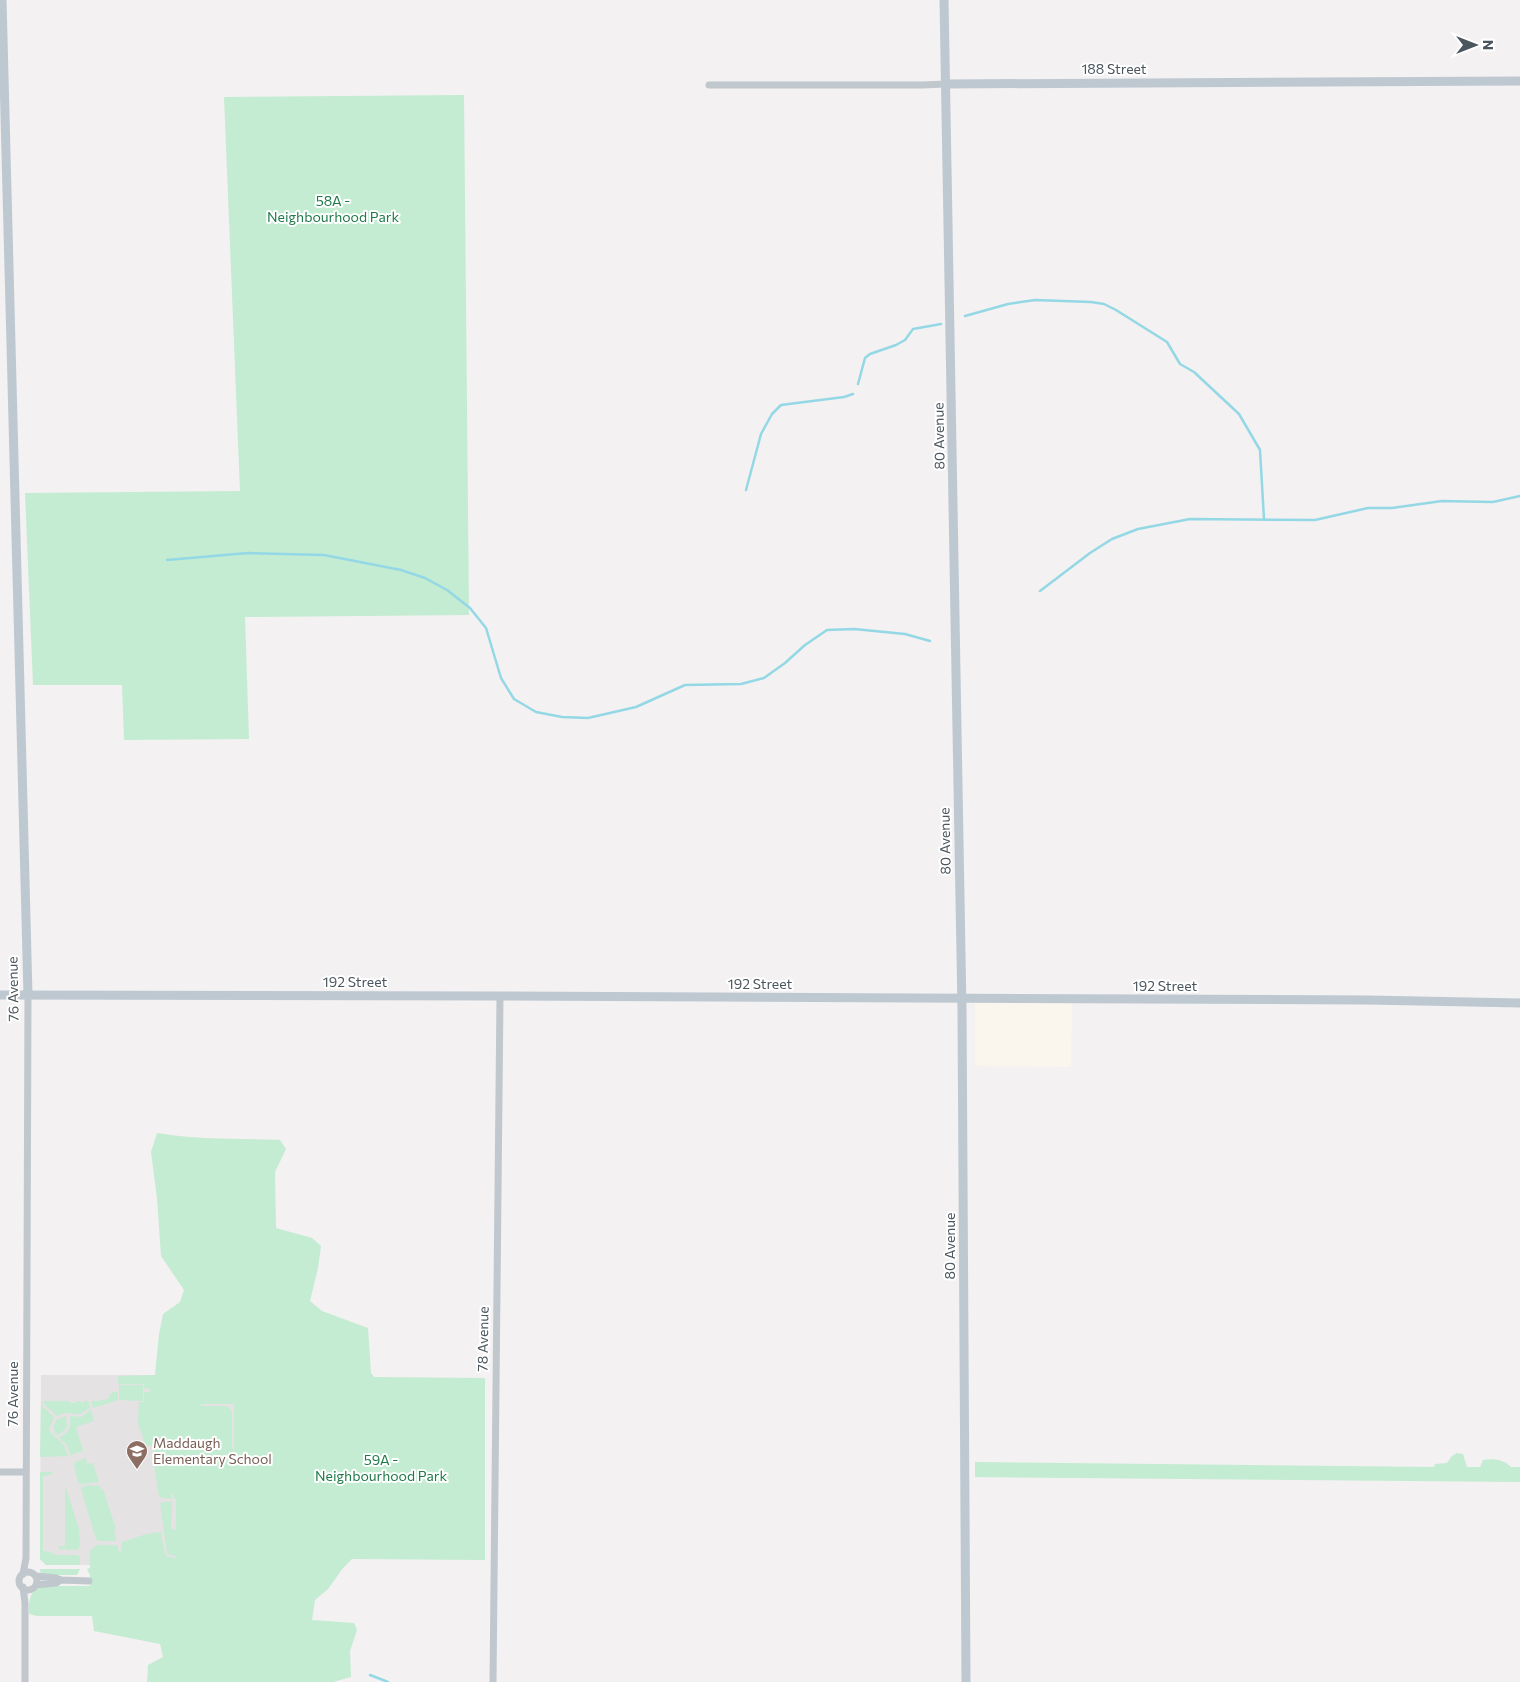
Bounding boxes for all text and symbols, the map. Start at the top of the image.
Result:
north arrow [1450,20,1500,70]
text: N [1480,40,1497,50]
street label: 188 Street [1081,60,1147,77]
park label: 58A - Neighbourhood Park [267,192,399,225]
street label: 80 Avenue [929,402,948,470]
street label: 80 Avenue [935,807,954,875]
street label: 76 Avenue [3,956,22,1022]
street label: 192 Street [323,973,387,990]
street label: 192 Street [728,975,792,992]
street label: 192 Street [1133,977,1197,994]
street label: 80 Avenue [941,1213,958,1279]
street label: 78 Avenue [473,1306,492,1372]
street label: 76 Avenue [4,1361,21,1427]
place label: Maddaugh Elementary School [153,1434,272,1467]
school or university icon: Maddaugh Elementary School [125,1439,149,1470]
park label: 59A - Neighbourhood Park [315,1451,447,1484]

